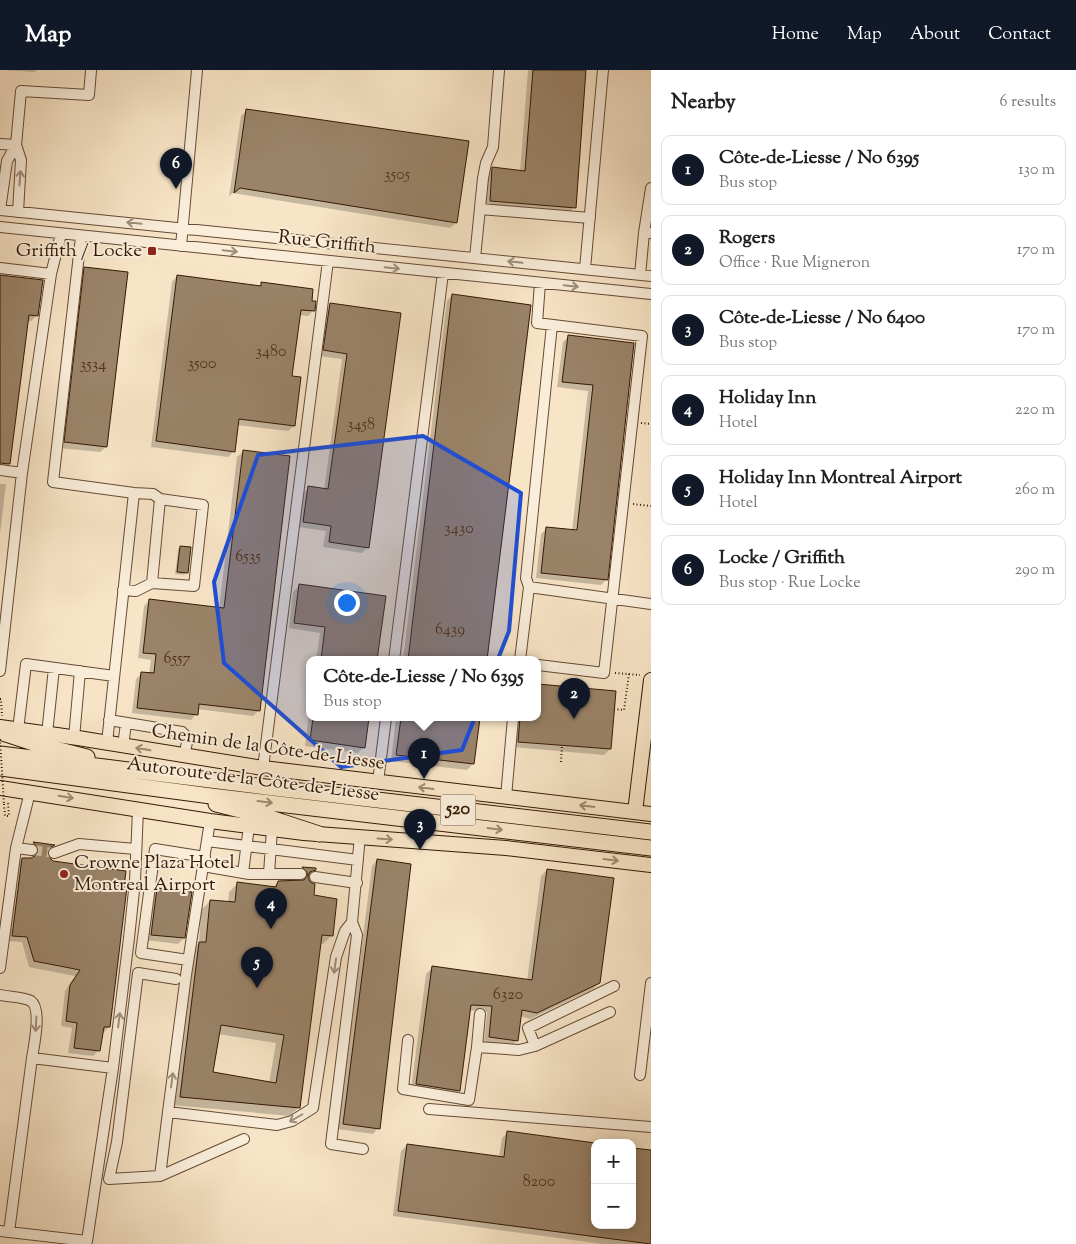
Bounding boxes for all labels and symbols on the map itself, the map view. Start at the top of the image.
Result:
pin: 6 [160,148,192,189]
house number: 3505 [384,164,410,187]
one-way arrow [15,170,24,186]
one-way arrow [126,219,142,228]
street label: Rue Griffith [277,224,377,262]
place label: Griffith / Locke [16,238,142,265]
marker: Griffith / Locke [146,245,158,257]
one-way arrow [222,246,238,256]
one-way arrow [508,257,524,267]
one-way arrow [383,263,399,272]
one-way arrow [562,281,578,291]
house number: 3480 [256,341,287,364]
house number: 3500 [188,353,216,376]
house number: 3534 [80,354,106,377]
house number: 3458 [347,414,375,437]
house number: 3430 [444,518,474,541]
house number: 6535 [235,546,261,569]
your location [334,590,360,616]
house number: 6439 [435,619,465,642]
house number: 6557 [163,648,191,671]
pin: 2 [558,678,590,719]
street label: Chemin de la Côte-de-Liesse [150,718,386,778]
pin: 1 [408,738,440,779]
one-way arrow [136,744,152,754]
street label: Autoroute de la Côte-de-Liesse [125,751,381,809]
one-way arrow [418,783,434,793]
one-way arrow [57,793,73,803]
road number: 520 [440,794,476,826]
one-way arrow [256,797,272,807]
one-way arrow [579,801,595,811]
pin: 3 [404,809,436,850]
one-way arrow [487,825,503,835]
one-way arrow [377,835,393,844]
place label: Crowne Plaza Hotel Montreal Airport [74,850,235,899]
one-way arrow [603,855,619,865]
marker: Crowne Plaza Hotel Montreal Airport [58,868,70,880]
pin: 4 [255,888,287,929]
pin: 5 [241,947,273,988]
one-way arrow [329,958,339,974]
house number: 6320 [493,984,523,1007]
one-way arrow [114,1012,124,1028]
one-way arrow [31,1016,40,1032]
one-way arrow [167,1073,177,1089]
one-way arrow [289,1113,304,1123]
house number: 8200 [523,1171,555,1194]

